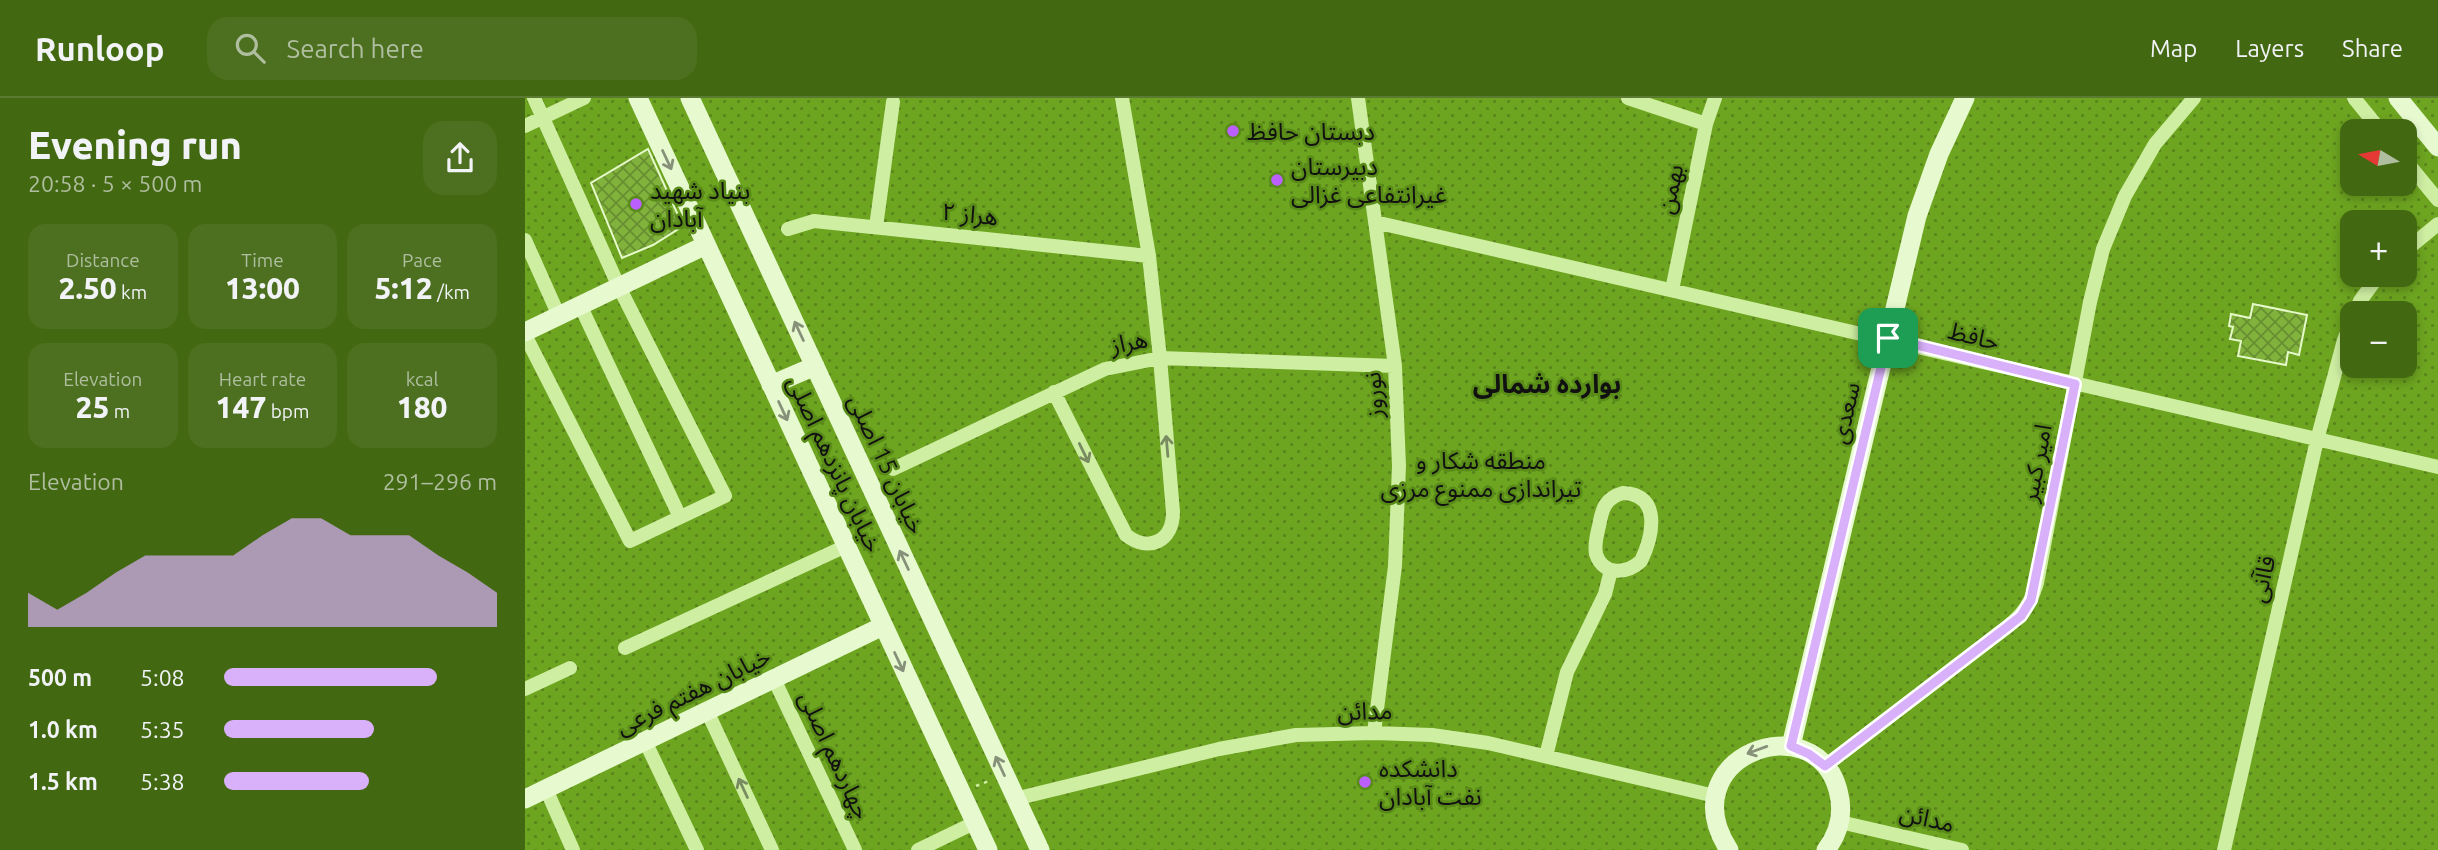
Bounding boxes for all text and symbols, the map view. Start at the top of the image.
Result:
search box [207,17,697,80]
icon: search [231,29,269,67]
text: Runloop [35,30,165,67]
text: Search here [287,34,424,63]
text: Map [2150,35,2197,62]
text: Layers [2235,35,2304,62]
text: Share [2342,35,2403,62]
place label: دبستان حافظ [1247,118,1375,146]
north arrow [2340,119,2417,196]
map controls [2340,119,2417,378]
button: share [423,121,497,195]
marker: دبستان حافظ [1225,123,1241,139]
text: Evening run [28,124,242,166]
one-way arrow [661,149,674,170]
place label: دبیرستان غیرانتفاعی غزالی [1291,153,1447,209]
street label: بهمن [1652,162,1688,216]
text: 20:58 · 5 × 500 m [28,171,202,196]
marker: دبیرستان غیرانتفاعی غزالی [1269,172,1285,188]
place label: بنیاد شهید آبادان [650,177,750,233]
marker: بنیاد شهید آبادان [628,196,644,212]
street label: هراز ۲ [940,198,999,231]
button: + [2340,210,2417,287]
text: Distance [66,249,140,271]
text: Time [241,249,284,271]
text: Pace [402,249,442,271]
text: 2.50 [59,271,117,305]
text: 13:00 [225,271,300,305]
text: 5:12 [374,271,433,305]
text: km [117,281,147,303]
text: /km [433,281,470,303]
button: − [2340,301,2417,378]
pin [1858,308,1918,368]
street label: حافظ [1946,317,2002,355]
icon: arrive [1869,319,1907,357]
one-way arrow [792,321,805,342]
street label: هراز [1107,325,1150,360]
text: Elevation [63,368,142,390]
text: Heart rate [219,368,306,390]
text: kcal [406,368,439,390]
district label: بوارده شمالی [1473,369,1621,399]
street label: نوروز [1358,371,1389,420]
street label: خیابان پانزدهم اصلی [779,372,888,558]
street label: سعدی [1825,380,1866,447]
text: 25 [76,390,109,424]
text: 147 [216,390,266,424]
text: 180 [397,390,448,424]
street label: خیابان 15 اصلی [842,390,931,538]
text: m [109,400,130,422]
text: bpm [266,400,309,422]
one-way arrow [777,400,790,421]
street label: امیر کبیر [2015,422,2058,505]
one-way arrow [1160,435,1173,458]
one-way arrow [1078,442,1092,463]
park label: منطقه شکار و تیراندازی ممنوع مرزی [1380,447,1582,506]
text: Elevation [28,469,124,494]
text: 291–296 m [383,469,497,494]
one-way arrow [897,550,911,571]
street label: قاآنی [2244,553,2280,605]
street label: خیابان هفتم فرعی [611,642,776,744]
one-way arrow [893,651,906,672]
text: 500 m [28,665,92,690]
text: 5:08 [140,665,185,690]
street label: چهاردهم اصلی [790,687,876,825]
street label: مدائن [1337,697,1393,725]
text: 1.0 km [28,717,98,742]
text: 5:35 [140,717,185,742]
one-way arrow [1747,745,1769,758]
place label: دانشکده نفت آبادان [1379,755,1482,811]
one-way arrow [993,756,1006,777]
text: 1.5 km [28,769,98,794]
text: 5:38 [140,769,185,794]
marker: دانشکده نفت آبادان [1357,774,1373,790]
one-way arrow [736,778,749,799]
street label: مدائن [1897,799,1957,837]

